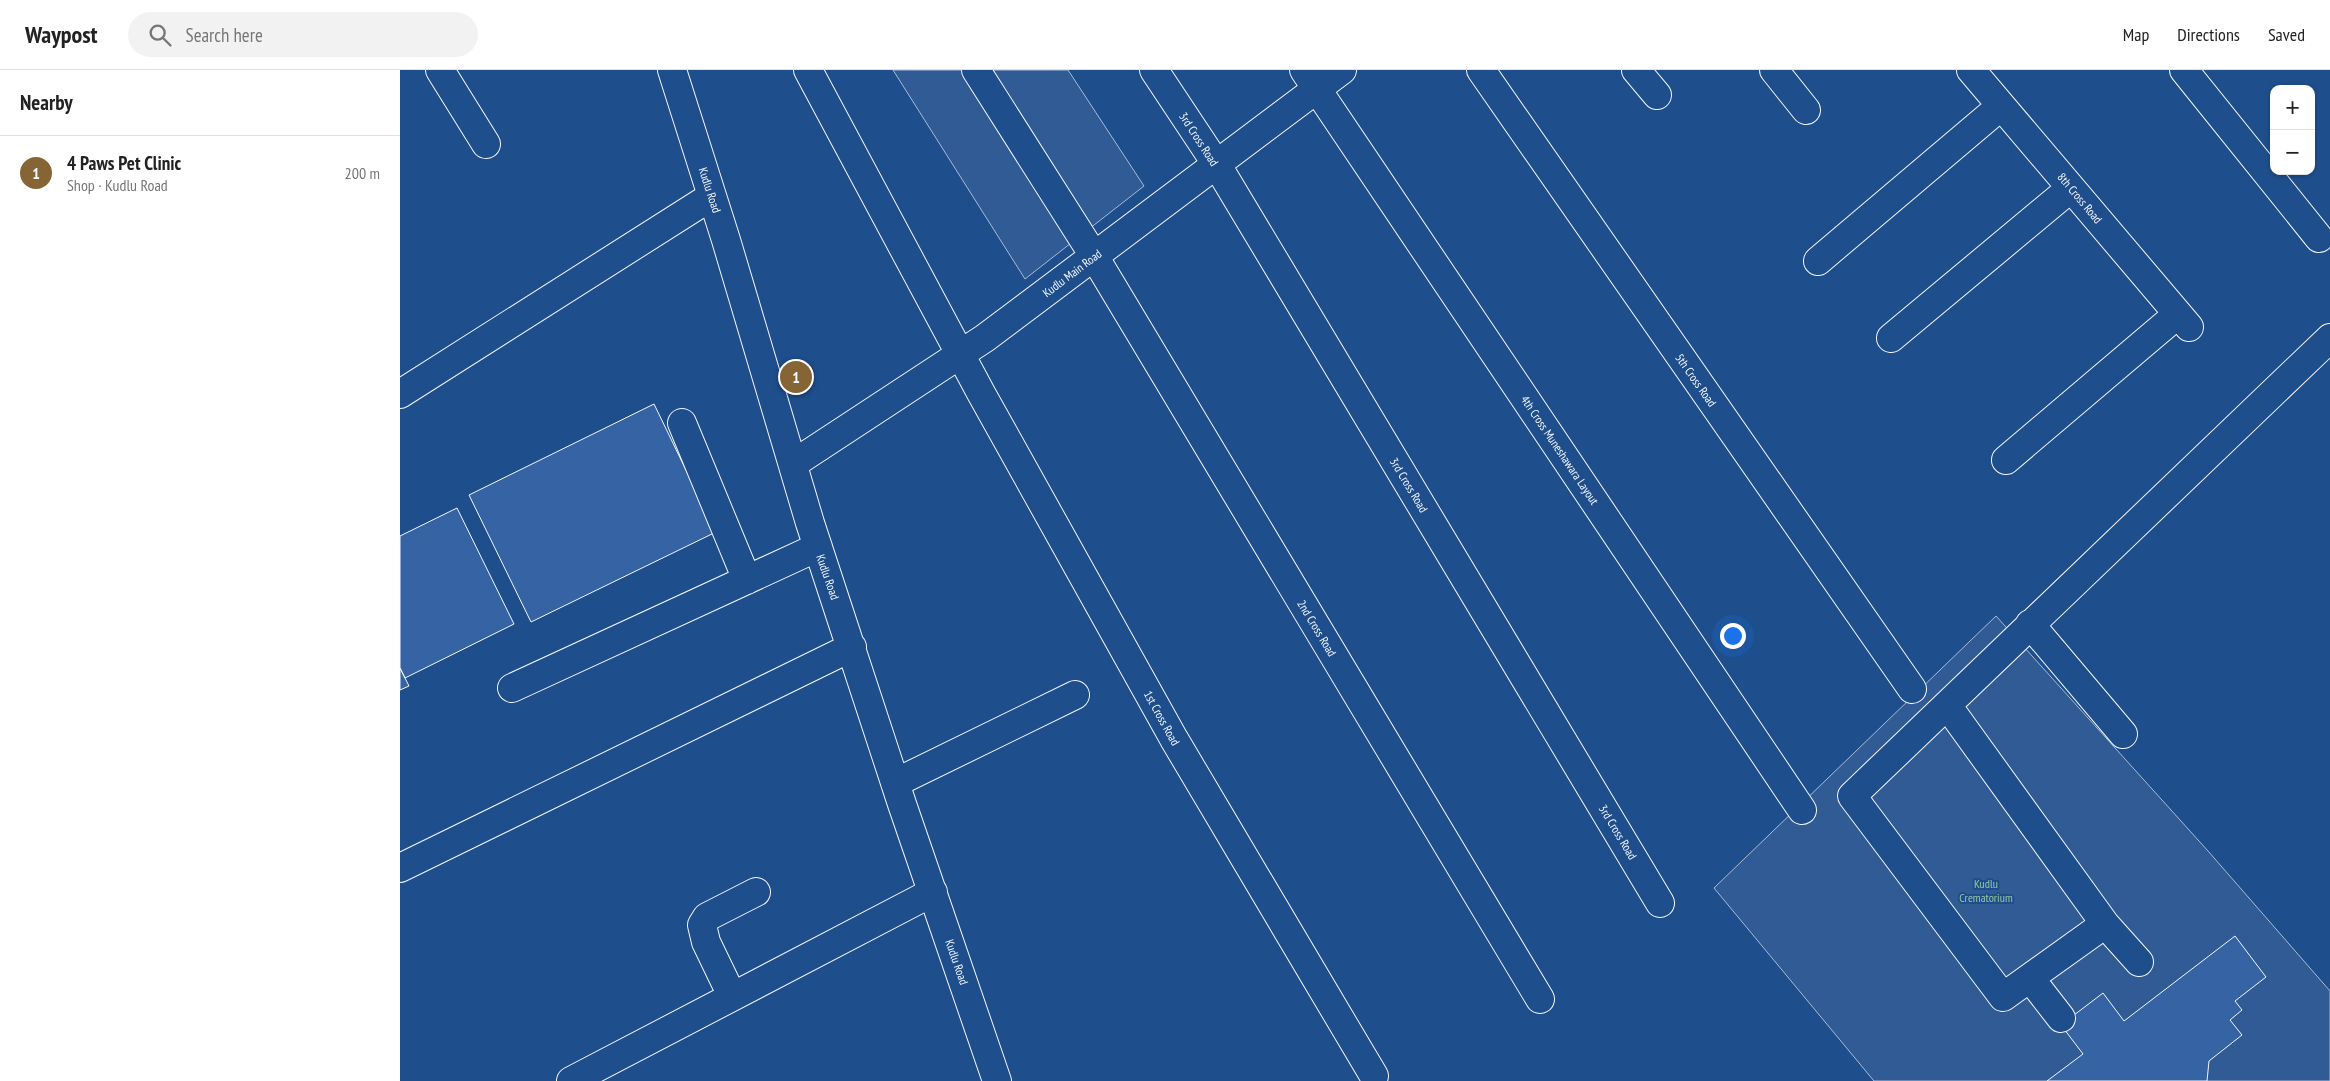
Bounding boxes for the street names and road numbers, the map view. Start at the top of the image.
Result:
street label: 3rd Cross Road [1176,109,1222,169]
street label: Kudlu Road [696,165,724,215]
street label: 8th Cross Road [2054,170,2106,226]
street label: Kudlu Main Road [1040,246,1104,300]
street label: 5th Cross Road [1672,351,1720,409]
street label: 4th Cross Muneshawara Layout [1518,393,1603,508]
street label: 3rd Cross Road [1387,455,1431,515]
street label: Kudlu Road [813,552,843,602]
street label: 2nd Cross Road [1294,597,1340,659]
street label: 1st Cross Road [1141,688,1183,748]
street label: 3rd Cross Road [1596,802,1640,862]
street label: Kudlu Road [942,937,972,987]

